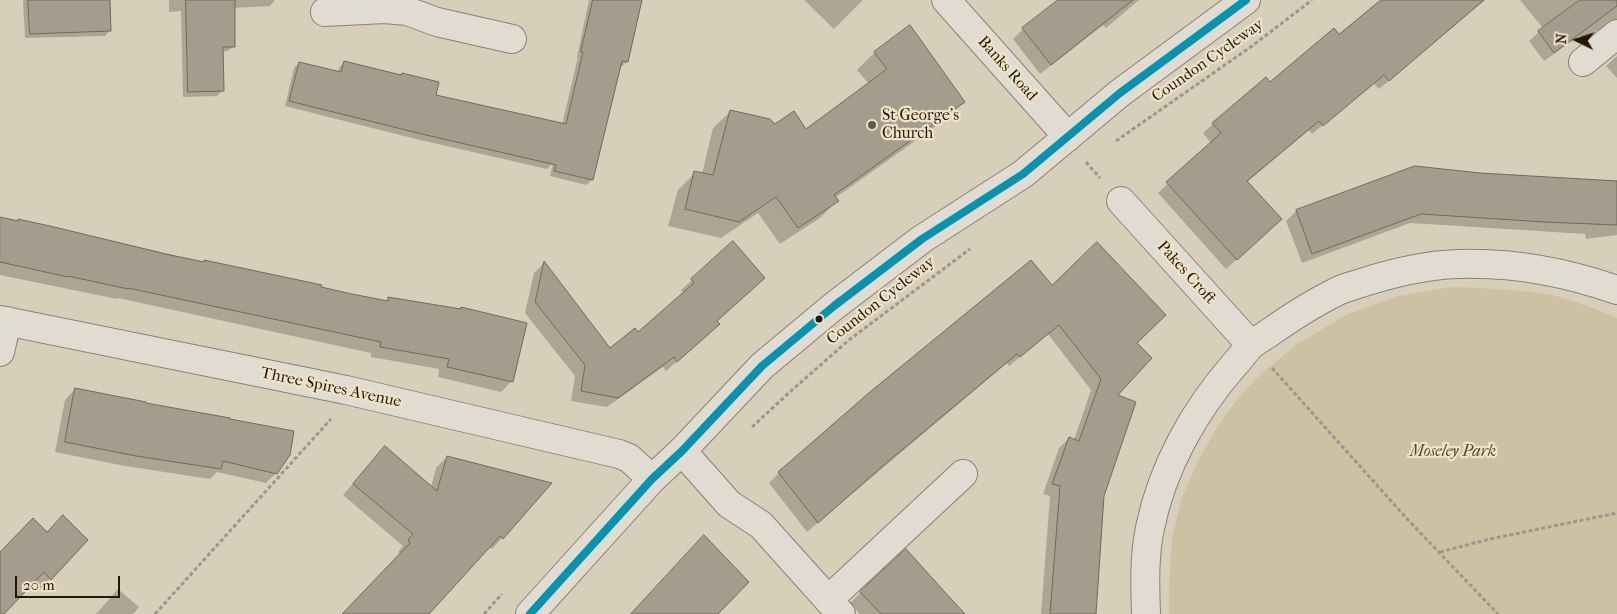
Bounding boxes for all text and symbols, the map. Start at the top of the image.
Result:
street label: Coundon Cycleway [1148,15,1268,107]
north arrow [1552,15,1602,65]
street label: Banks Road [973,33,1041,105]
text: N [1553,33,1570,45]
place label: St George's Church [882,106,959,144]
marker: St George's Church [866,119,878,131]
street label: Pakes Croft [1153,237,1219,309]
street label: Coundon Cycleway [823,253,939,349]
unlabelled marker [814,314,824,324]
street label: Three Spires Avenue [259,364,403,412]
park label: Moseley Park [1410,442,1496,462]
scale bar [18,566,122,598]
text: 20 m [23,576,55,594]

